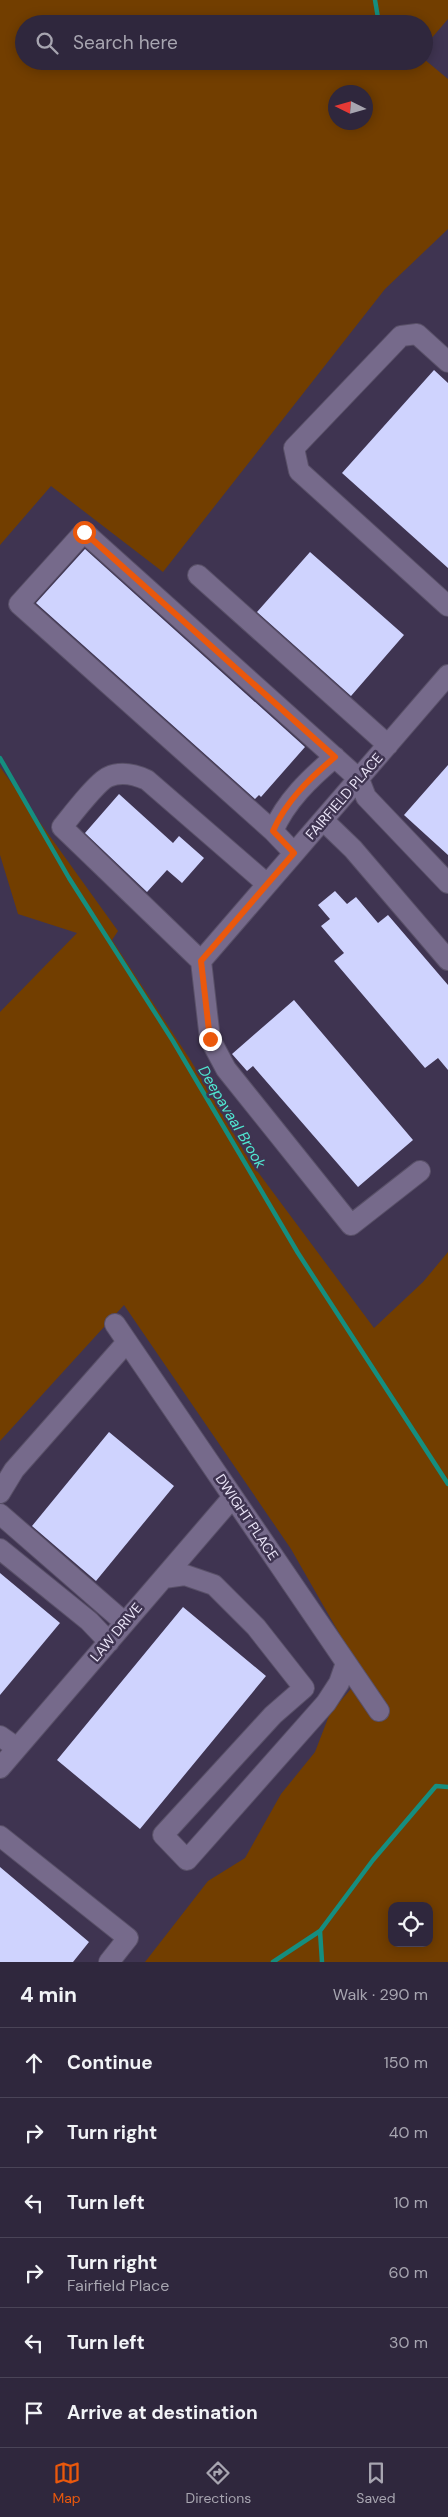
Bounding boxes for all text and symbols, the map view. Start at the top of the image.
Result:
search box [15,15,433,70]
icon: search [33,29,61,57]
text: Search here [73,30,178,55]
north arrow [328,85,373,130]
route start [73,521,96,544]
street label: FAIRFIELD PLACE [301,749,387,843]
route end [199,1028,222,1051]
water label: Deepavaal Brook [193,1062,271,1172]
street label: DWIGHT PLACE [212,1471,282,1564]
street label: LAW DRIVE [86,1599,146,1665]
map controls [388,1902,433,1947]
button: locate [388,1902,433,1947]
text: 4 min [20,1981,77,2009]
text: Walk · 290 m [333,1984,428,2005]
icon: ahead [20,2049,48,2077]
text: Continue [67,2050,153,2075]
text: 150 m [384,2052,428,2073]
icon: right [20,2119,48,2147]
text: Turn right [67,2120,157,2145]
text: 40 m [389,2122,428,2143]
icon: left [20,2189,48,2217]
text: Turn left [67,2190,145,2215]
text: 10 m [394,2192,428,2213]
text: Turn right [67,2250,157,2275]
icon: right [20,2259,48,2287]
text: 60 m [388,2262,428,2283]
text: Fairfield Place [67,2275,169,2296]
icon: left [20,2329,48,2357]
text: Turn left [67,2330,145,2355]
text: 30 m [389,2332,428,2353]
icon: arrive [20,2399,48,2427]
text: Arrive at destination [67,2400,258,2425]
tab: Map [52,2459,81,2507]
tab: Directions [186,2459,251,2507]
tab: Saved [356,2459,396,2507]

